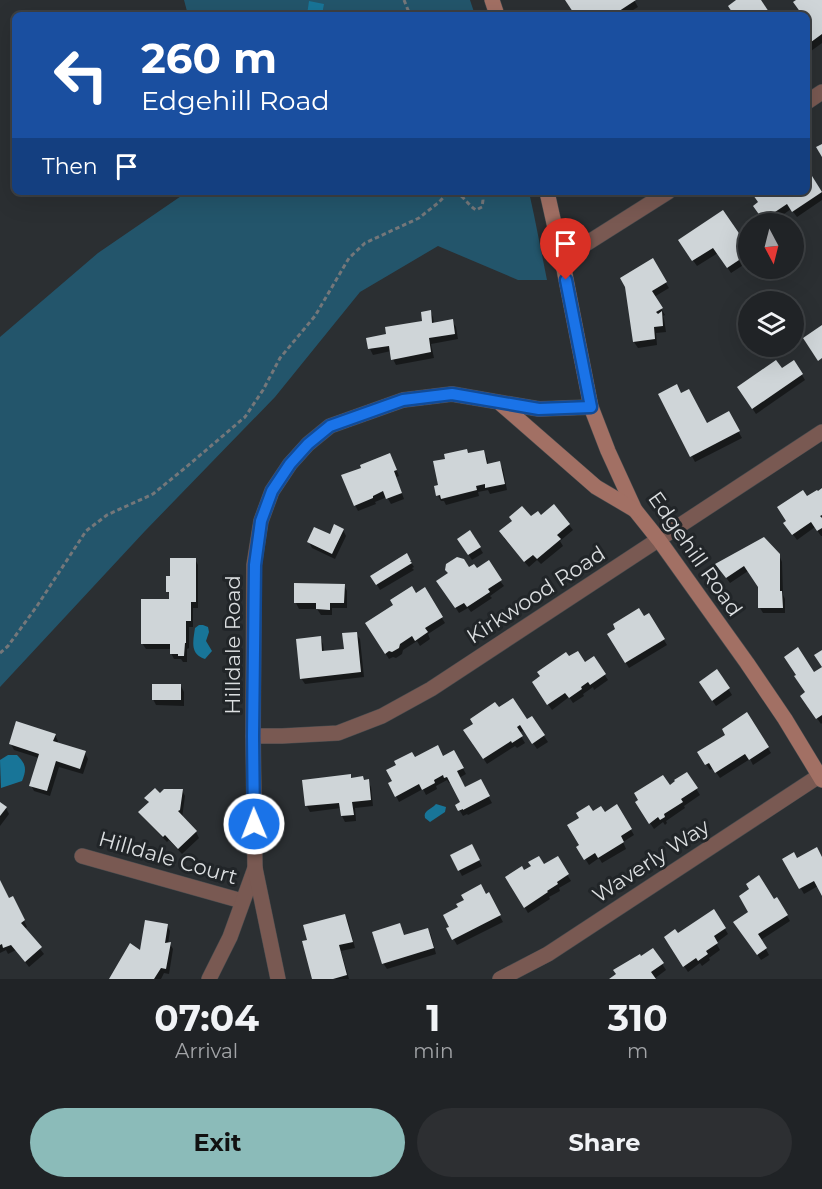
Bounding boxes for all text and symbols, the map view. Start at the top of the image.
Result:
text: 260 m [141,32,277,84]
icon: left [42,36,120,114]
text: Edgehill Road [141,84,330,117]
icon: arrive [110,150,143,183]
text: Then [42,153,98,180]
north arrow [738,213,804,279]
map controls [738,213,804,357]
pin [540,218,591,280]
icon: arrive [549,227,582,260]
button: layers [738,291,804,357]
street label: Edgehill Road [643,486,748,621]
street label: Kirkwood Road [462,541,610,649]
street label: Hilldale Road [220,575,245,715]
position arrow [222,792,286,856]
street label: Waverly Way [588,813,714,908]
street label: Hilldale Court [96,826,241,889]
text: 07:04 [154,996,259,1040]
text: 1 [426,996,440,1040]
text: 310 [608,996,668,1040]
text: Arrival [175,1039,238,1063]
text: min [413,1039,453,1063]
text: m [627,1039,648,1063]
button: Exit [30,1108,405,1177]
button: Share [417,1108,792,1177]

